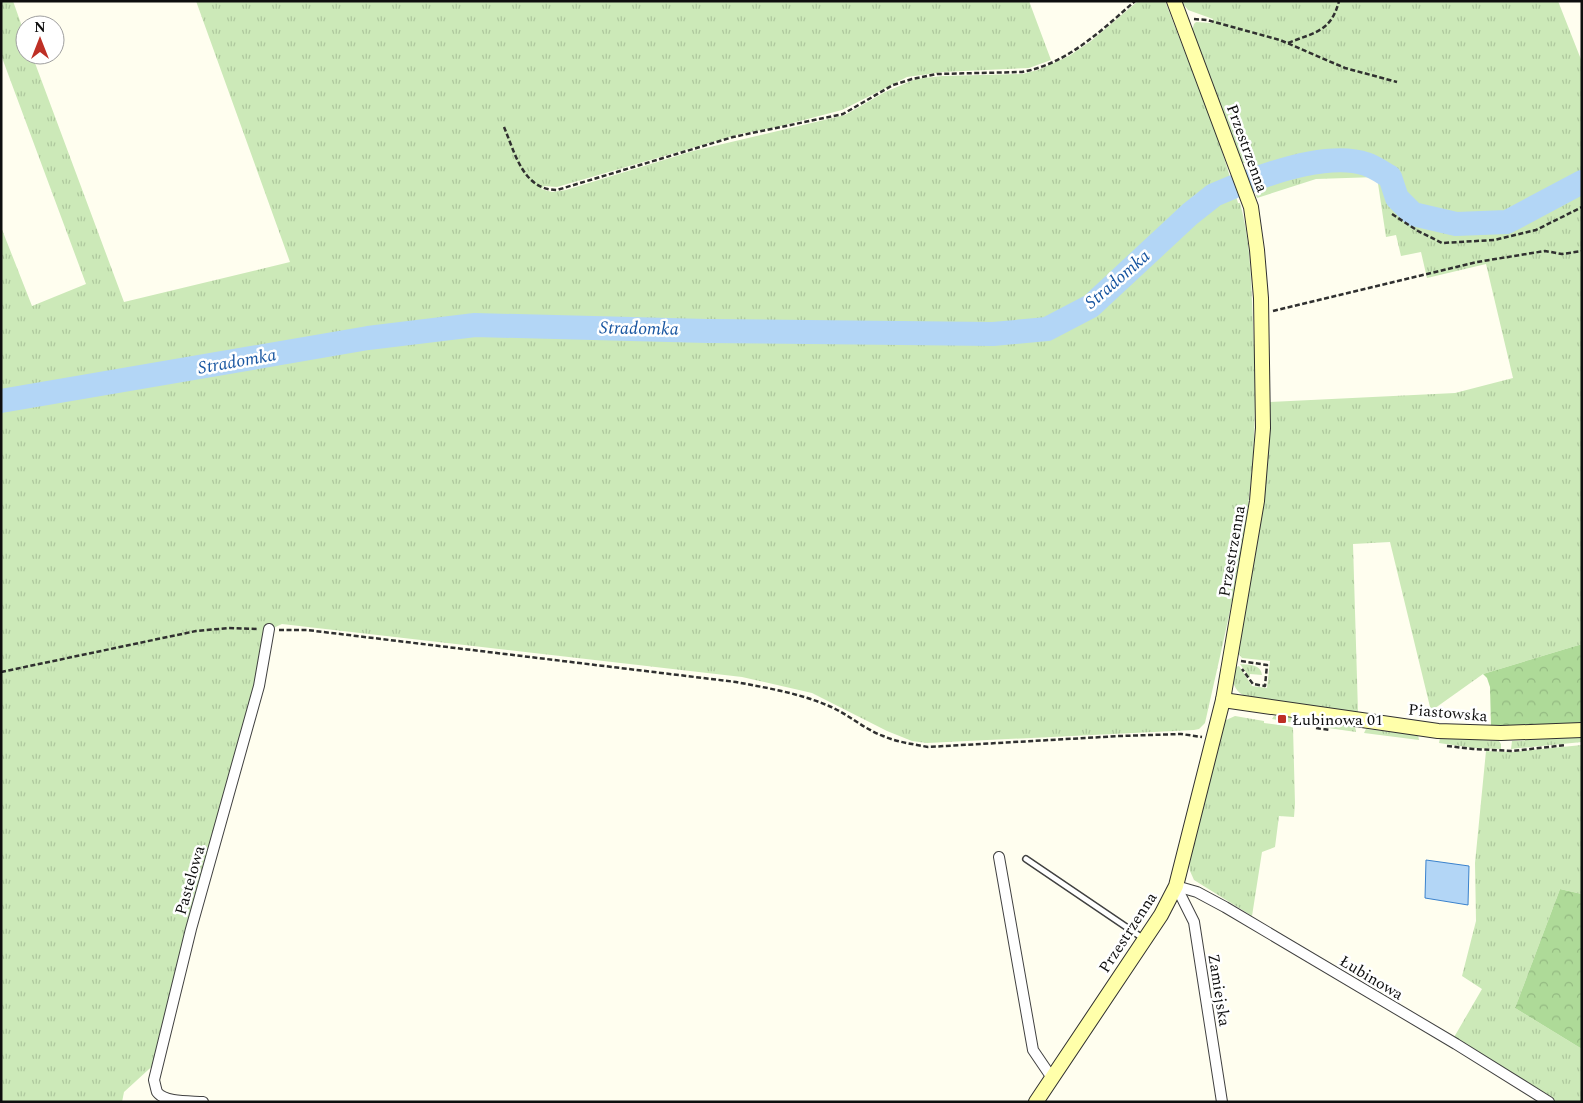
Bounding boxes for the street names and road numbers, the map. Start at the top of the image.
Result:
street label: Przestrzenna [1220,101,1274,196]
street label: Przestrzenna [1212,503,1252,599]
street label: Piastowska [1407,698,1489,728]
street label: Pastelowa [169,843,211,918]
street label: Przestrzenna [1093,887,1163,978]
street label: Łubinowa [1335,949,1408,1006]
street label: Zamiejska [1201,952,1237,1028]

